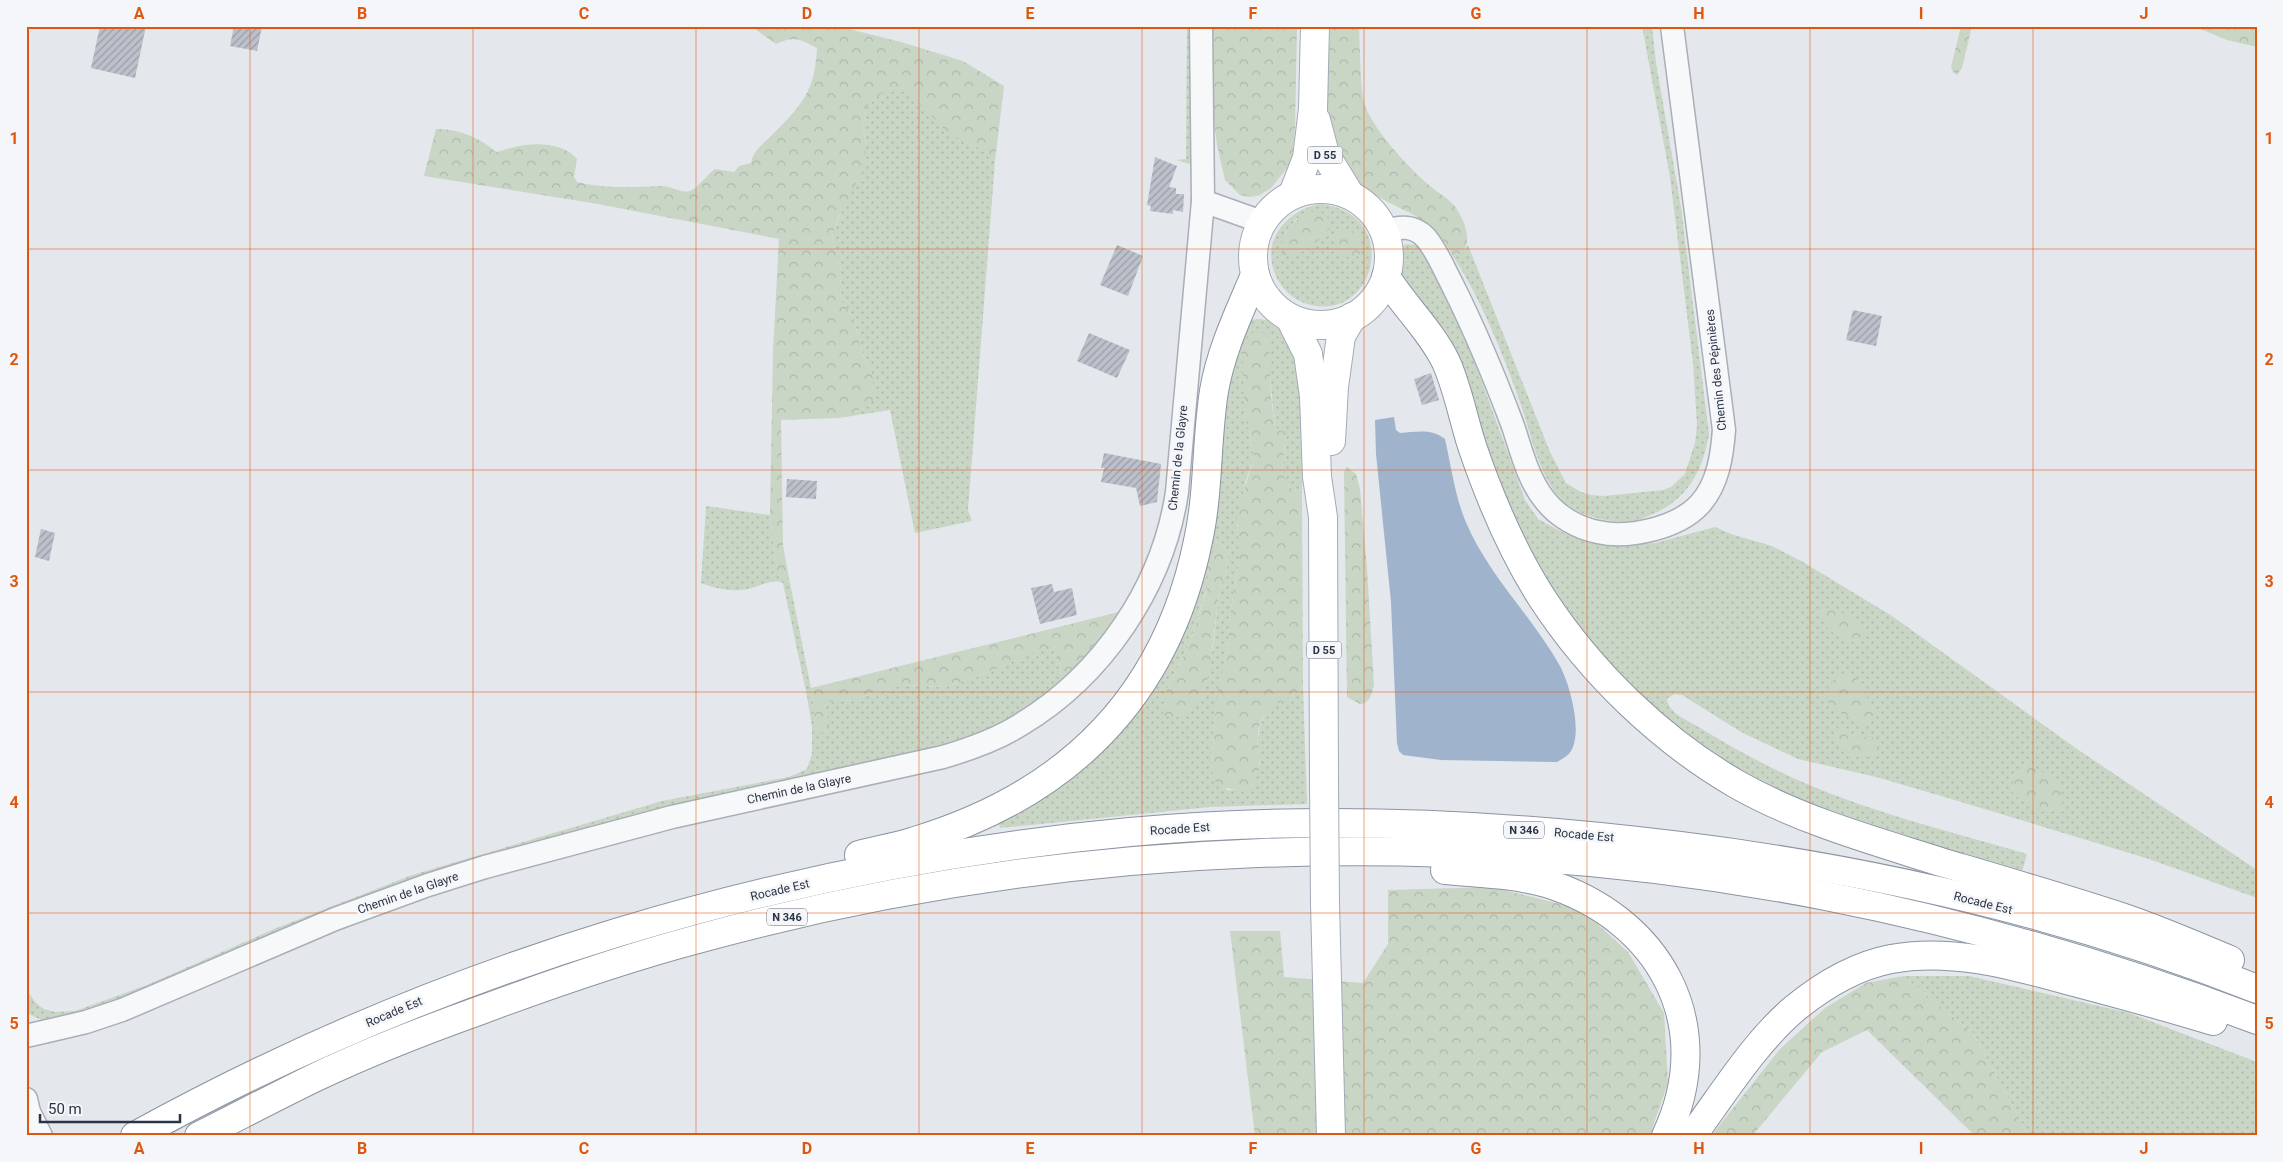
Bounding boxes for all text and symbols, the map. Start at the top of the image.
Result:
text: A [134,4,145,23]
text: B [357,4,367,23]
text: C [579,4,589,23]
text: D [802,4,812,23]
text: E [1026,4,1035,23]
text: F [1249,4,1258,23]
text: G [1471,4,1482,23]
text: H [1693,4,1705,23]
text: I [1919,4,1923,23]
text: J [2140,4,2148,23]
text: 1 [9,129,19,148]
text: 1 [2264,129,2274,148]
road number: D 55 [1308,146,1342,164]
street label: Chemin des Pépinières [1703,309,1729,431]
text: 2 [9,350,19,369]
text: 2 [2264,350,2274,369]
street label: Chemin de la Glayre [1166,405,1190,511]
text: 3 [9,572,19,591]
text: 3 [2264,572,2274,591]
road number: D 55 [1306,642,1342,658]
street label: Chemin de la Glayre [746,771,852,807]
text: 4 [9,793,19,812]
text: 4 [2264,793,2274,812]
street label: Rocade Est [1150,820,1211,838]
road number: N 346 [1504,822,1544,838]
street label: Rocade Est [1553,825,1615,845]
street label: Chemin de la Glayre [356,869,460,917]
street label: Rocade Est [749,876,811,904]
street label: Rocade Est [1952,889,2014,917]
road number: N 346 [767,909,807,926]
street label: Rocade Est [364,994,424,1030]
text: 5 [9,1014,19,1033]
text: 5 [2264,1014,2274,1033]
scale bar [40,1092,180,1124]
text: 50 m [48,1100,82,1118]
text: A [134,1139,145,1158]
text: B [357,1139,367,1158]
text: C [579,1139,589,1158]
text: D [802,1139,812,1158]
text: E [1026,1139,1035,1158]
text: F [1249,1139,1258,1158]
text: G [1471,1139,1482,1158]
text: H [1693,1139,1705,1158]
text: I [1919,1139,1923,1158]
text: J [2140,1139,2148,1158]

